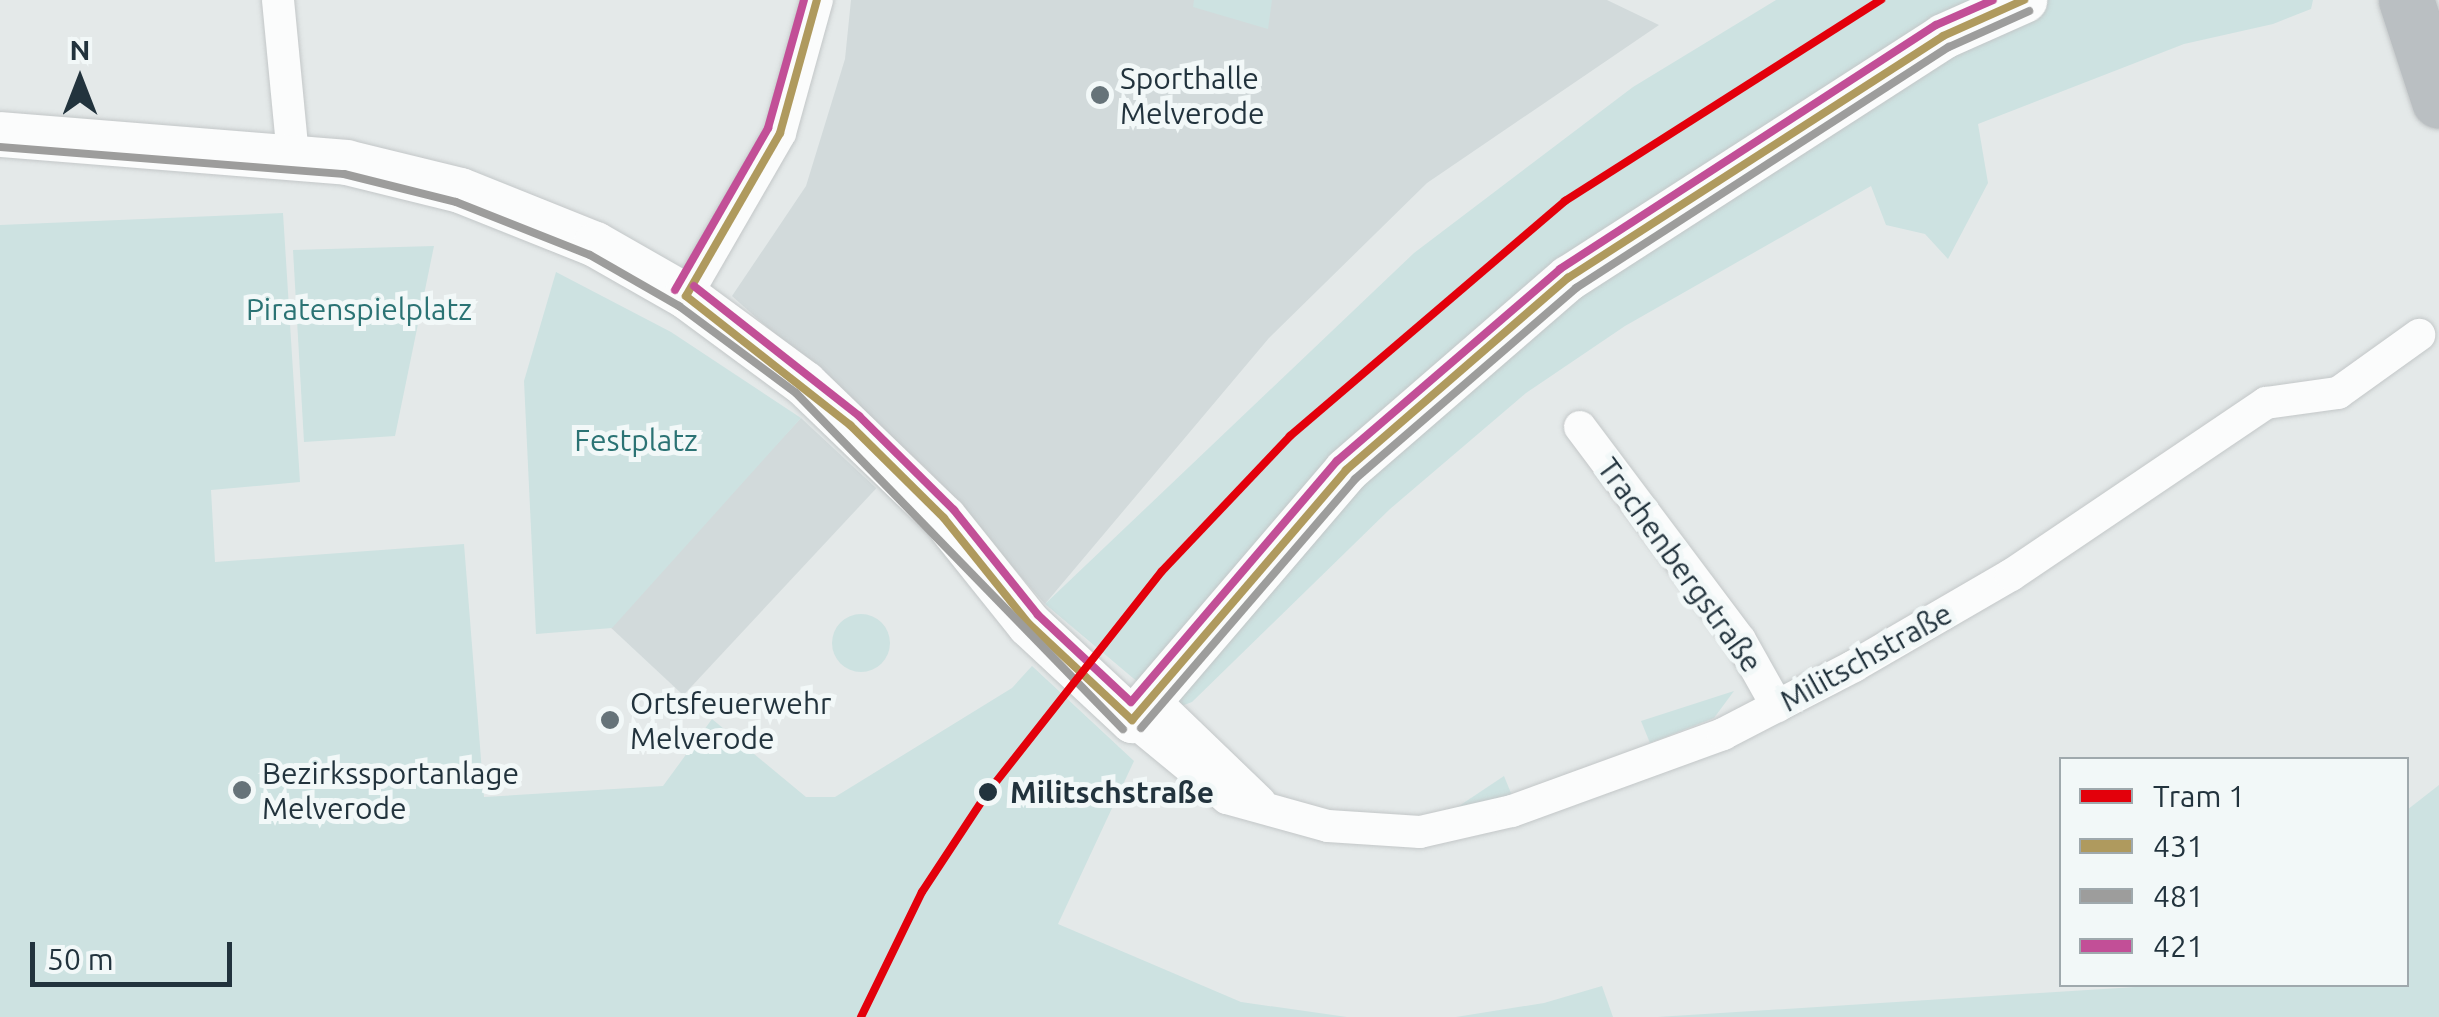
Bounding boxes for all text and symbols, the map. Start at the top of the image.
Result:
north arrow [30,30,130,130]
text: N [70,34,90,65]
place label: Sporthalle Melverode [1120,60,1265,130]
marker: Sporthalle Melverode [1089,84,1111,106]
park label: Piratenspielplatz [246,291,472,327]
park label: Festplatz [574,422,698,458]
street label: Trachenbergstraße [1590,451,1770,679]
street label: Militschstraße [1774,595,1958,719]
place label: Ortsfeuerwehr Melverode [630,685,831,756]
marker: Ortsfeuerwehr Melverode [599,709,621,731]
place label: Bezirkssportanlage Melverode [262,755,519,826]
legend [2059,757,2409,987]
place label: Militschstraße [1010,774,1214,810]
marker: Bezirkssportanlage Melverode [231,779,253,801]
marker: Militschstraße [975,779,1001,805]
text: Tram 1 [2153,779,2245,813]
text: 431 [2153,829,2204,863]
text: 481 [2153,879,2204,913]
scale bar [35,922,238,984]
text: 421 [2153,929,2204,963]
text: 50 m [47,942,114,976]

